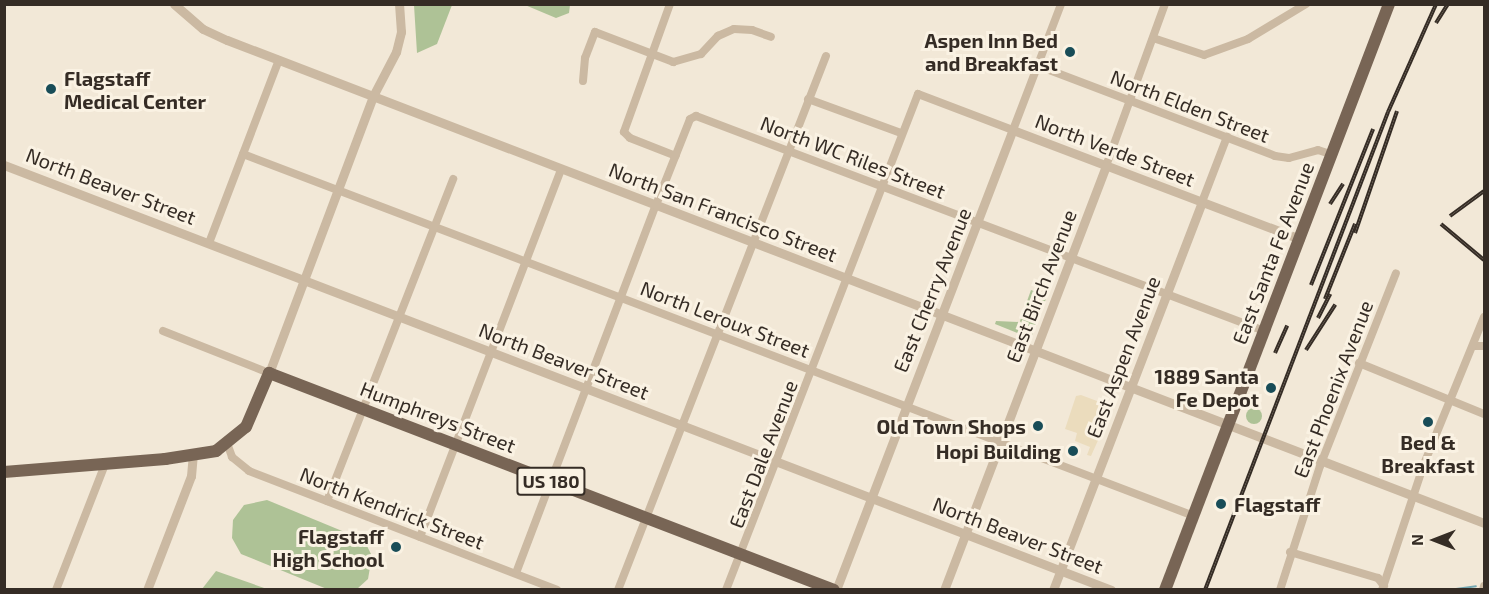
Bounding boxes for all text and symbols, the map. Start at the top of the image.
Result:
place label: Aspen Inn Bed and Breakfast [924,28,1058,75]
marker: Aspen Inn Bed and Breakfast [1063,45,1077,59]
street label: North Elden Street [1107,65,1273,147]
place label: Flagstaff Medical Center [64,66,207,113]
marker: Flagstaff Medical Center [42,80,60,98]
street label: North Verde Street [1032,108,1198,192]
street label: North WC Riles Street [757,111,949,203]
street label: North Beaver Street [22,142,200,230]
street label: North San Francisco Street [606,157,840,267]
street label: East Santa Fe Avenue [1227,158,1319,348]
street label: East Cherry Avenue [888,204,976,376]
street label: East Birch Avenue [1001,206,1081,366]
street label: East Aspen Avenue [1081,272,1165,442]
street label: North Leroux Street [637,276,813,362]
street label: East Phoenix Avenue [1288,297,1378,481]
street label: North Beaver Street [475,317,653,405]
place label: 1889 Santa Fe Depot [1155,365,1259,412]
street label: Humphreys Street [357,376,519,458]
street label: East Dale Avenue [724,376,802,532]
marker: 1889 Santa Fe Depot [1264,381,1278,395]
place label: Old Town Shops [876,414,1026,438]
marker: Bed & Breakfast [1421,415,1435,429]
marker: Old Town Shops [1031,419,1045,433]
place label: Bed & Breakfast [1381,431,1475,478]
place label: Hopi Building [936,439,1061,463]
marker: Hopi Building [1066,444,1080,458]
street label: North Kendrick Street [296,462,488,554]
road number: US 180 [515,466,587,496]
street label: North Beaver Street [929,491,1107,579]
place label: Flagstaff [1234,492,1320,516]
marker: Flagstaff [1212,495,1230,513]
north arrow [1405,510,1465,570]
place label: Flagstaff High School [273,524,384,571]
text: N [1407,534,1426,546]
marker: Flagstaff High School [389,540,403,554]

